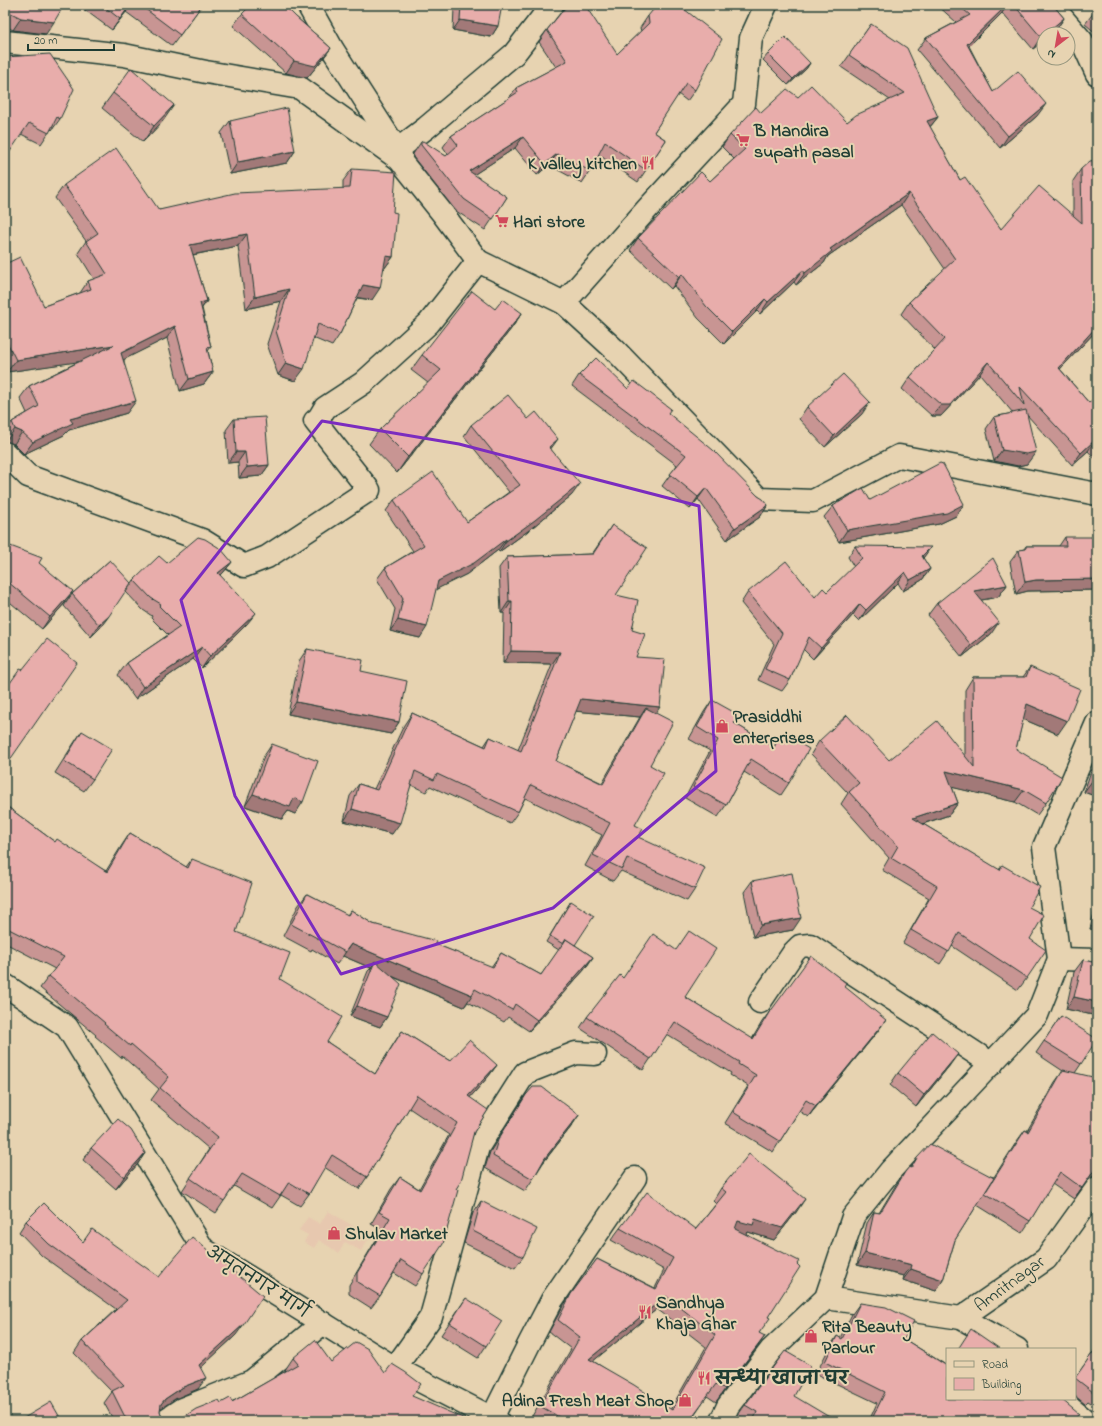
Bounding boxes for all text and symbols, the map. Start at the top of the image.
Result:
scale bar [28,26,114,52]
north arrow [1036,26,1076,66]
text: 20 m [34,32,57,50]
text: N [1044,45,1059,62]
place label: B Mandira supath pasal [753,119,853,166]
supermarket icon: B Mandira supath pasal [735,132,751,148]
place label: K valley kitchen [528,152,637,179]
restaurant icon: K valley kitchen [640,155,656,171]
place label: Hari store [513,210,586,236]
supermarket icon: Hari store [494,213,510,229]
place label: Prasiddhi enterprises [733,705,815,752]
shop icon: Prasiddhi enterprises [714,718,730,734]
place label: Shulav Market [345,1222,449,1248]
shop icon: Shulav Market [326,1225,342,1241]
street label: अमृतनगर मार्ग [200,1237,317,1327]
street label: Amritnagar [969,1250,1052,1320]
place label: Sandhya Khaja Ghar [656,1291,736,1338]
restaurant icon: Sandhya Khaja Ghar [637,1304,653,1320]
place label: Rita Beauty Parlour [822,1315,912,1362]
shop icon: Rita Beauty Parlour [803,1328,819,1344]
legend [946,1348,1076,1400]
text: Road [982,1356,1008,1374]
place label: सन्ध्या खाजा घर [713,1367,850,1393]
restaurant icon: सन्ध्या खाजा घर [696,1370,712,1386]
text: Building [981,1376,1021,1395]
place label: Adina Fresh Meat Shop [502,1389,674,1415]
shop icon: Adina Fresh Meat Shop [677,1392,693,1408]

